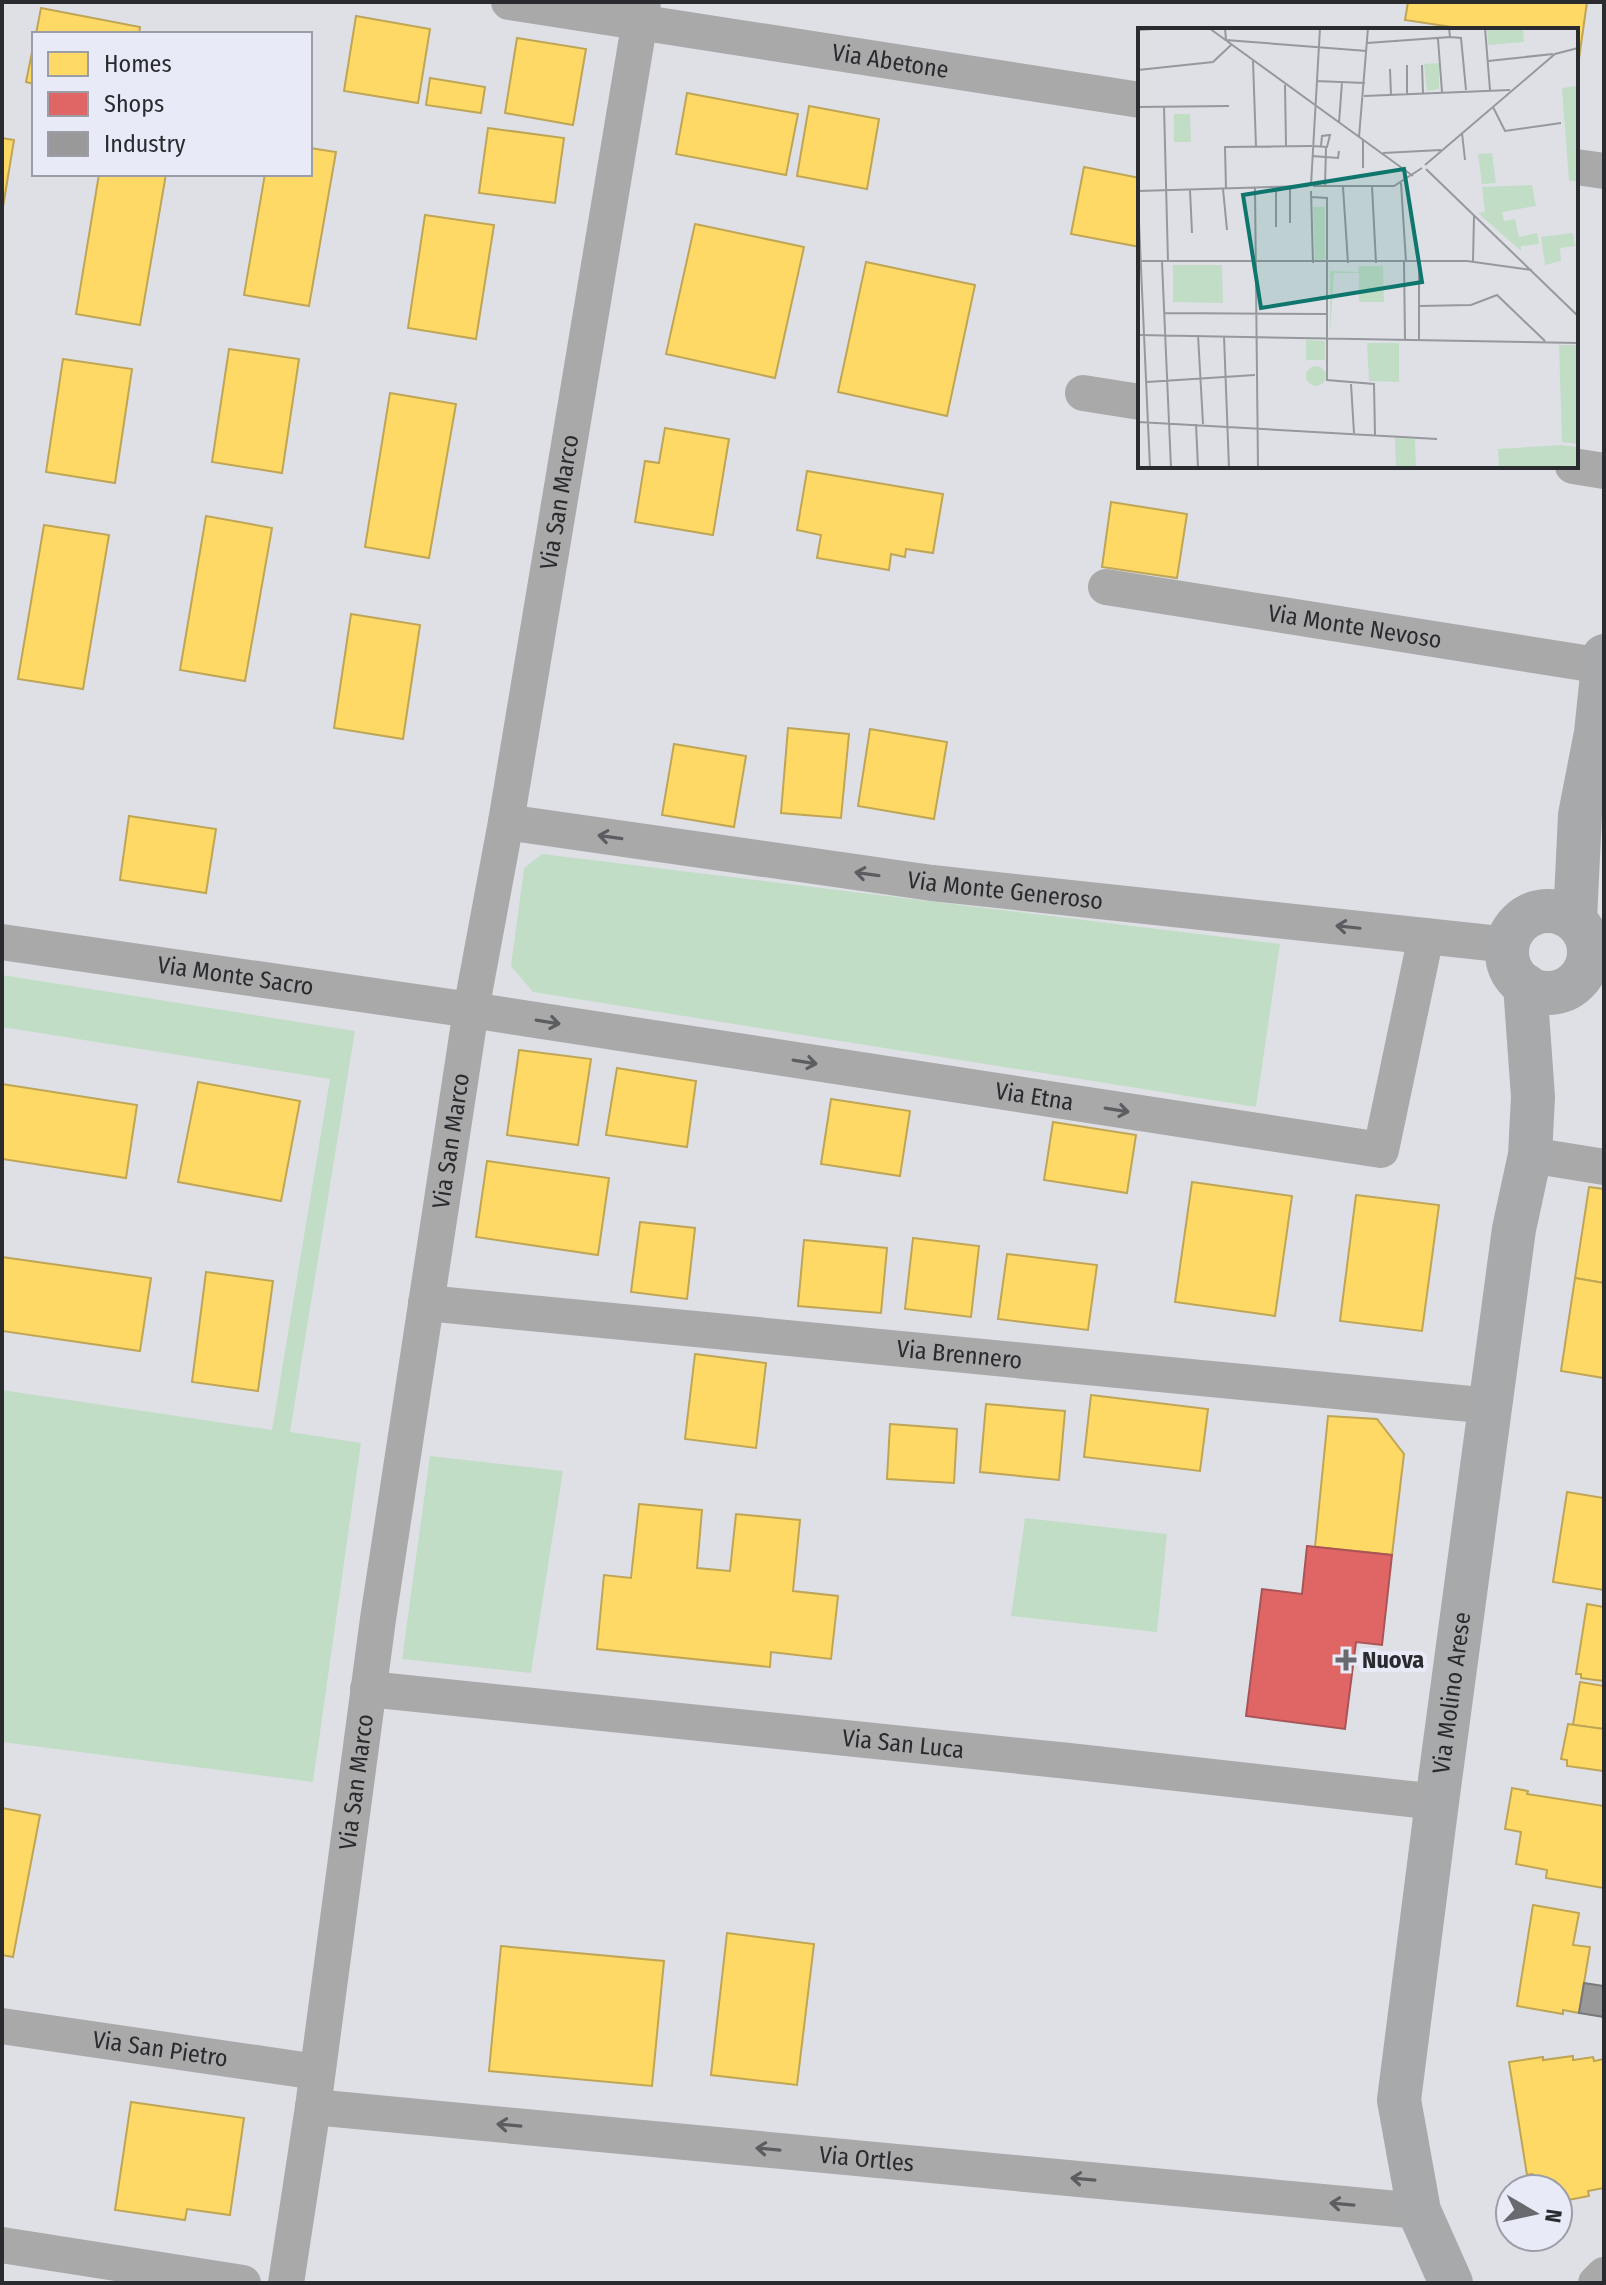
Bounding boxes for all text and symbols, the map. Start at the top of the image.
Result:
inset map [1138,28,1578,468]
legend [32,32,312,176]
street label: Via Abetone [830,38,951,84]
text: Homes [104,50,172,78]
text: Shops [104,90,164,118]
text: Industry [104,130,186,158]
street label: Via San Marco [534,432,585,572]
street label: Via Monte Nevoso [1266,599,1444,654]
one-way arrow [597,829,623,844]
one-way arrow [855,866,880,881]
street label: Via Monte Generoso [906,866,1104,915]
one-way arrow [1335,920,1362,935]
street label: Via Monte Sacro [156,951,315,1001]
one-way arrow [535,1015,560,1030]
one-way arrow [792,1055,817,1070]
street label: Via San Marco [427,1071,475,1211]
street label: Via Etna [993,1077,1076,1117]
one-way arrow [1104,1103,1130,1118]
street label: Via Brennero [895,1335,1024,1375]
street label: Via Molino Arese [1427,1610,1476,1776]
place label: Nuova [1362,1646,1424,1674]
marker: Nuova [1337,1651,1355,1669]
street label: Via San Marco [333,1712,379,1852]
street label: Via San Luca [841,1724,965,1764]
street label: Via San Pietro [91,2025,230,2073]
one-way arrow [496,2117,523,2132]
street label: Via Ortles [818,2141,915,2177]
one-way arrow [755,2142,782,2157]
one-way arrow [1070,2171,1097,2186]
north arrow [1494,2173,1574,2253]
one-way arrow [1329,2196,1356,2211]
text: N [1539,2207,1568,2225]

